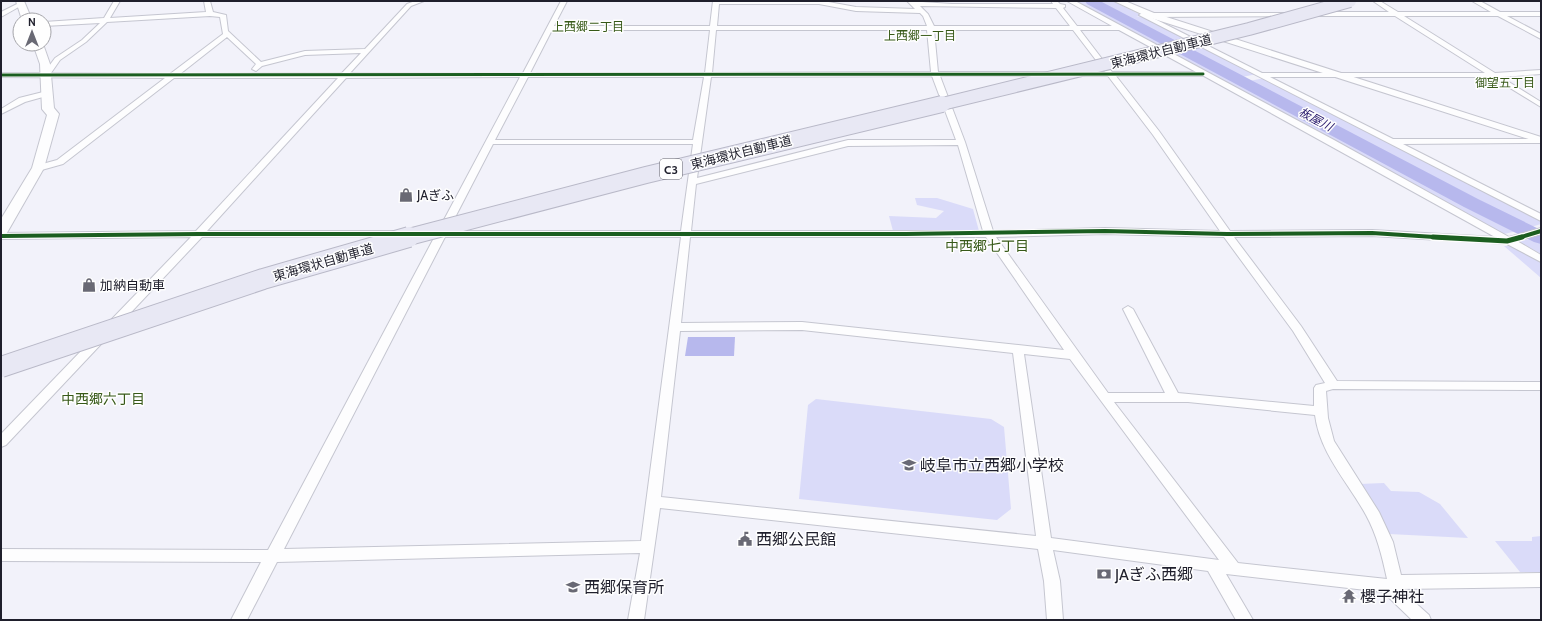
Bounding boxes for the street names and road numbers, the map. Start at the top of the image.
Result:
street label: 東海環状自動車道 [1109,31,1213,71]
street label: 東海環状自動車道 [689,132,793,172]
road number: C3 [660,159,682,179]
street label: 東海環状自動車道 [271,240,375,284]

